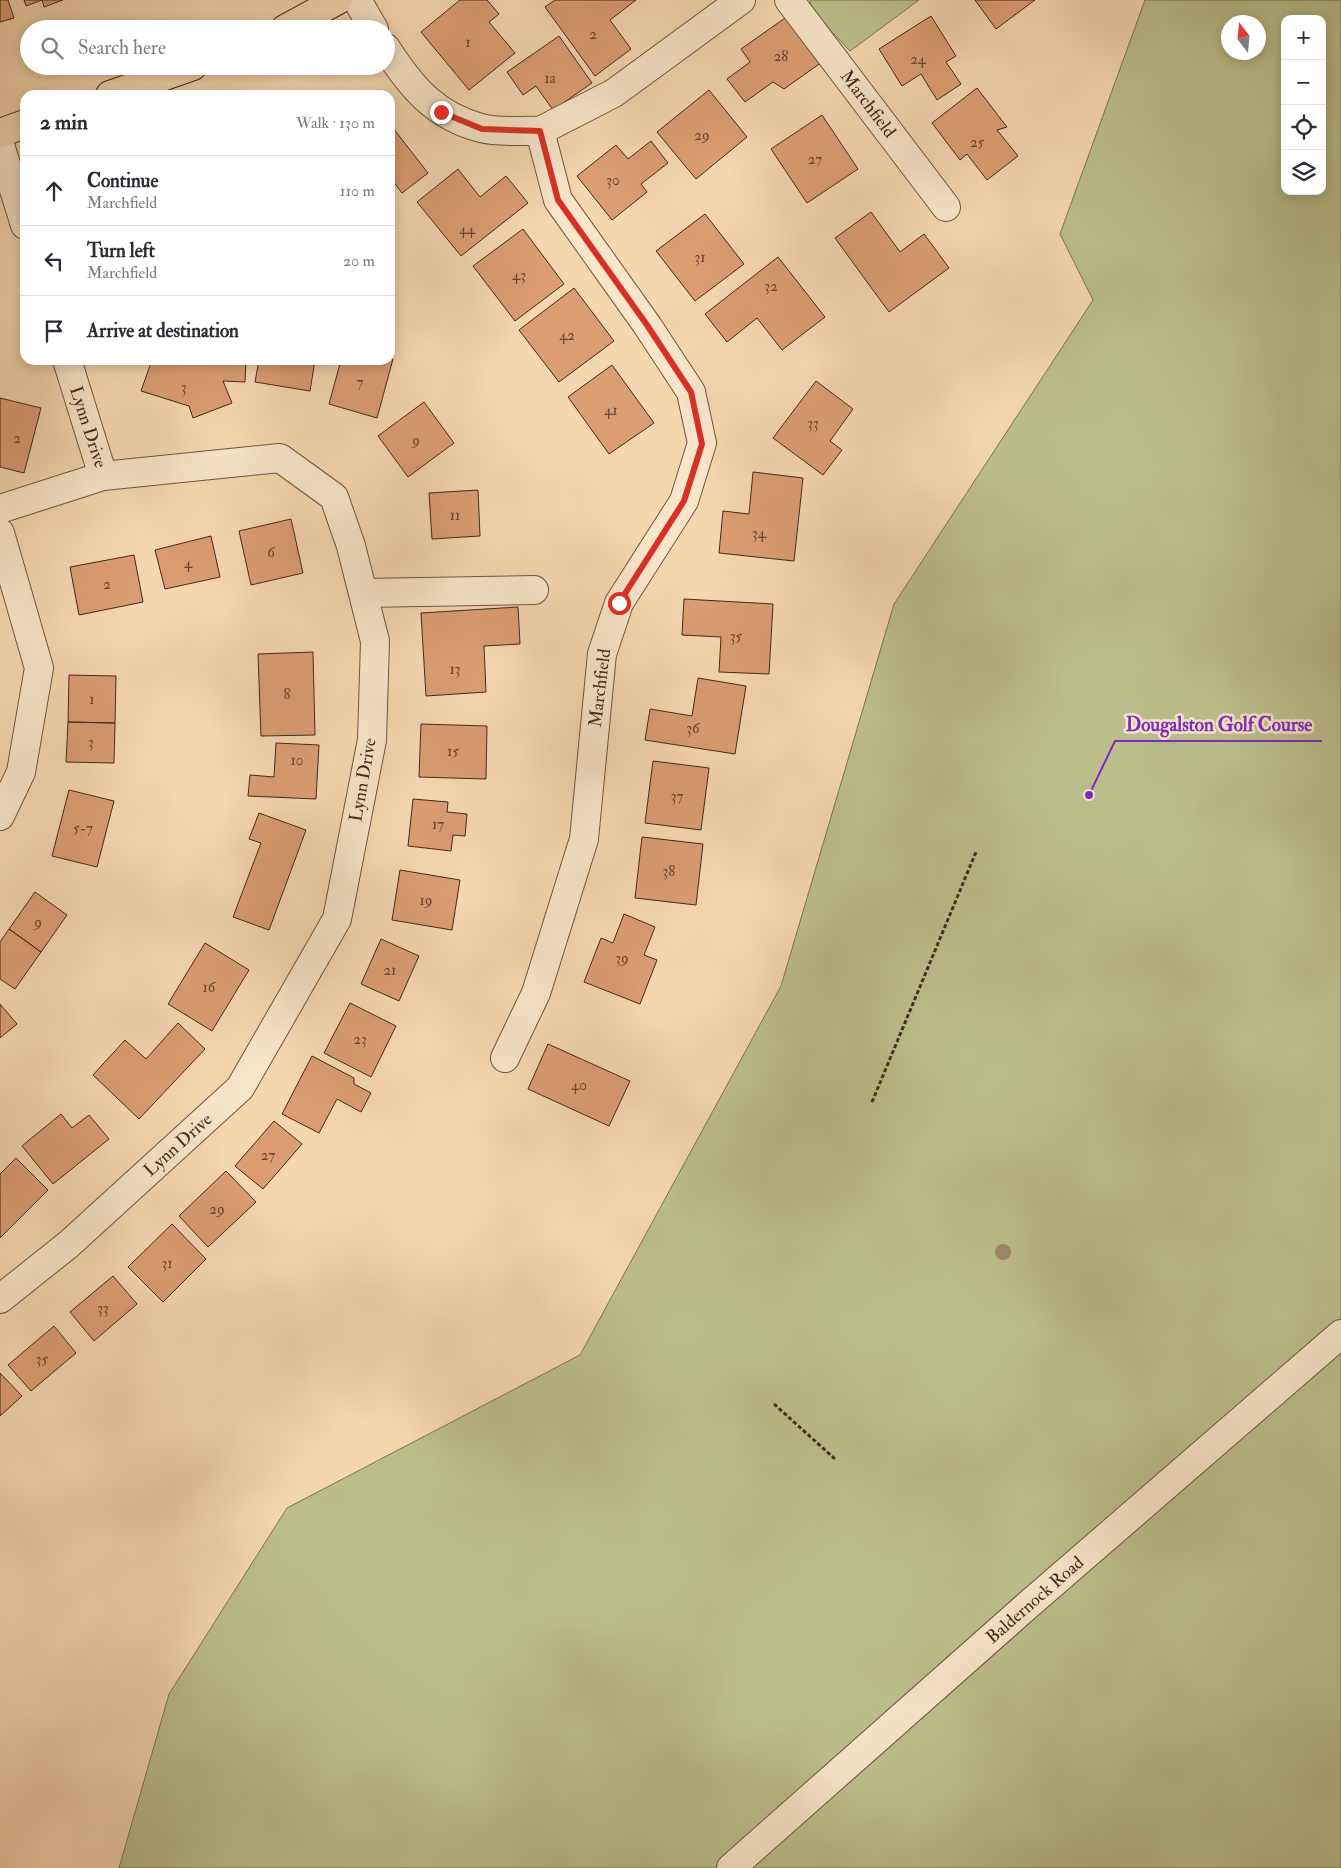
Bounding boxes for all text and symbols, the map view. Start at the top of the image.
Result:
north arrow [1221,15,1266,60]
map controls [1281,15,1326,195]
button: + [1281,15,1326,60]
search box [20,20,395,75]
house number: 2 [589,25,597,44]
house number: 1 [465,33,471,52]
icon: search [38,34,66,62]
text: Search here [78,36,166,60]
house number: 28 [774,47,788,66]
house number: 24 [910,50,927,69]
button: − [1281,60,1326,105]
street label: Marchfield [835,66,901,143]
house number: 1a [544,69,557,88]
route end [430,101,453,124]
button: locate [1281,105,1326,150]
text: 2 min [40,109,88,136]
text: Walk · 130 m [296,113,375,133]
house number: 29 [694,126,710,145]
house number: 25 [970,133,984,152]
house number: 27 [808,150,822,169]
button: layers [1281,150,1326,195]
text: Continue [87,169,158,193]
house number: 30 [606,171,620,190]
icon: ahead [40,177,68,205]
text: 110 m [340,181,375,201]
text: Marchfield [87,193,157,213]
house number: 44 [459,220,476,239]
text: Turn left [87,239,155,263]
icon: left [40,247,68,275]
house number: 31 [694,248,706,267]
text: 20 m [343,251,375,271]
text: Marchfield [87,263,157,283]
house number: 43 [512,266,526,285]
house number: 32 [764,277,778,296]
icon: arrive [40,317,68,345]
text: Arrive at destination [87,319,239,343]
house number: 42 [559,326,575,345]
house number: 7 [357,373,364,392]
house number: 3 [181,378,187,397]
street label: Lynn Drive [64,383,112,471]
house number: 41 [604,401,618,420]
house number: 33 [807,414,819,433]
house number: 2 [13,429,21,448]
house number: 9 [411,431,420,450]
house number: 11 [450,506,460,525]
house number: 34 [752,524,767,543]
house number: 6 [267,543,276,562]
house number: 4 [184,554,193,573]
house number: 2 [103,575,111,594]
route start [608,592,631,615]
house number: 35 [730,627,743,646]
street label: Marchfield [584,647,616,729]
house number: 13 [449,660,461,679]
house number: 8 [283,685,291,704]
house number: 1 [89,690,95,709]
callout: Dougalston Golf Course [1115,707,1322,741]
text: Dougalston Golf Course [1126,713,1312,738]
house number: 36 [686,719,701,738]
house number: 3 [88,733,94,752]
street label: Lynn Drive [344,736,382,824]
house number: 15 [447,742,459,761]
house number: 10 [291,751,303,770]
house number: 37 [671,787,683,806]
house number: 17 [432,815,444,834]
house number: 5-7 [73,819,93,838]
house number: 38 [663,862,675,881]
house number: 19 [420,891,432,910]
house number: 9 [33,913,42,932]
house number: 39 [615,949,629,968]
house number: 21 [384,961,396,980]
house number: 16 [203,978,217,997]
house number: 23 [353,1030,367,1049]
house number: 40 [571,1076,587,1095]
street label: Lynn Drive [139,1108,217,1182]
house number: 27 [261,1146,275,1165]
house number: 29 [209,1200,225,1219]
house number: 31 [161,1254,173,1273]
house number: 33 [97,1299,109,1318]
house number: 35 [36,1350,49,1369]
street label: Baldernock Road [981,1551,1089,1649]

